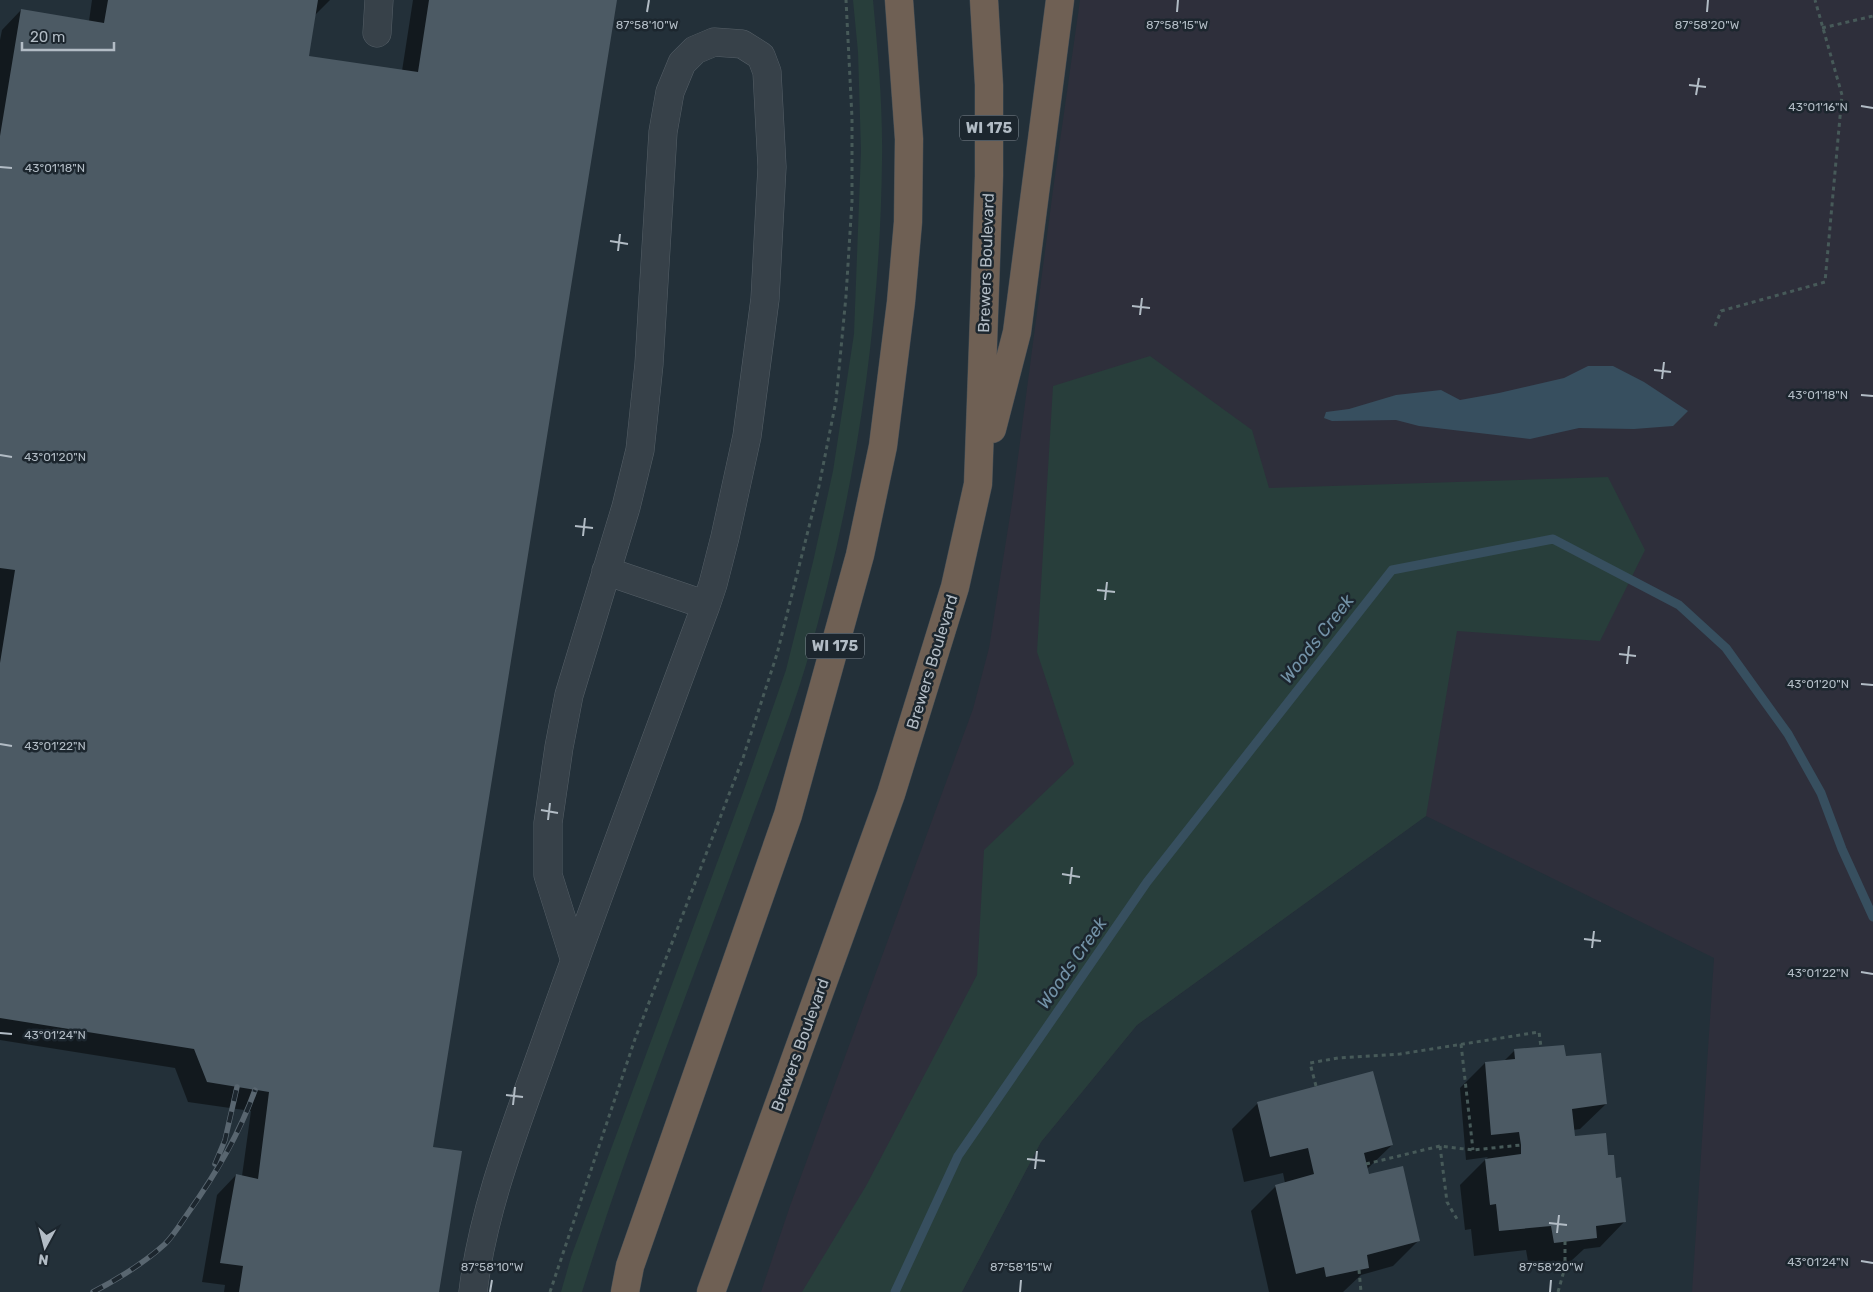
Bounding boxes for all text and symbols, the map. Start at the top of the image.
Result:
text: 87°58'10"W [616,18,679,32]
text: 87°58'15"W [1146,18,1208,32]
text: 87°58'20"W [1675,18,1740,32]
scale bar [22,20,115,52]
text: 20 m [30,28,65,46]
text: 43°01'16"N [1788,100,1848,114]
road number: WI 175 [960,116,1018,140]
text: 43°01'18"N [25,161,85,175]
street label: Brewers Boulevard [974,193,998,333]
text: 43°01'18"N [1788,388,1848,402]
text: 43°01'20"N [24,450,86,464]
water label: Woods Creek [1275,589,1359,688]
street label: Brewers Boulevard [902,592,962,732]
road number: WI 175 [806,634,864,658]
text: 43°01'20"N [1787,677,1849,691]
text: 43°01'22"N [24,739,86,753]
water label: Woods Creek [1032,912,1112,1013]
text: 43°01'22"N [1787,966,1849,980]
street label: Brewers Boulevard [767,976,833,1114]
text: 43°01'24"N [24,1028,86,1042]
north arrow [20,1222,70,1272]
text: N [37,1250,50,1268]
text: 43°01'24"N [1787,1255,1849,1269]
text: 87°58'10"W [461,1260,524,1274]
text: 87°58'15"W [990,1260,1052,1274]
text: 87°58'20"W [1519,1260,1584,1274]

